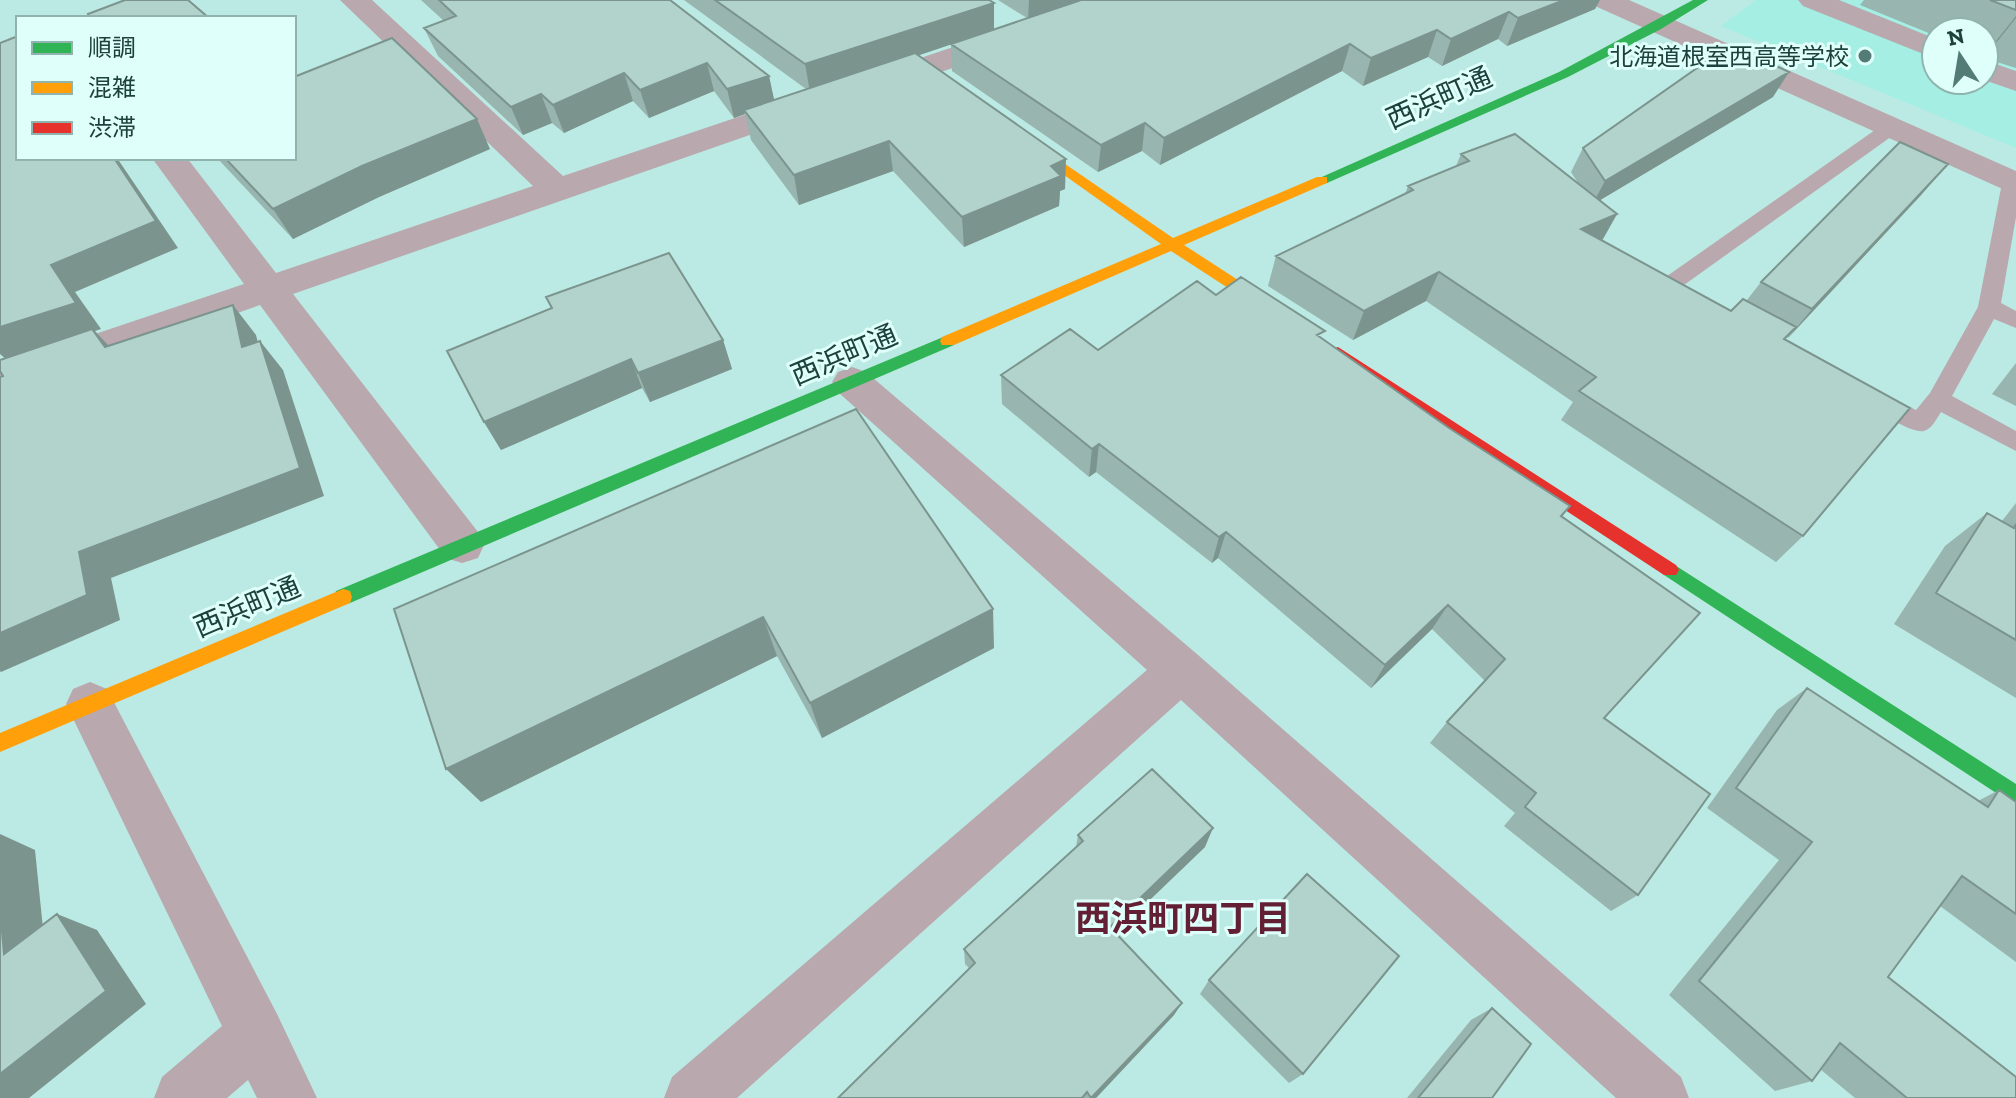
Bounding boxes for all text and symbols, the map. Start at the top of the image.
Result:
legend [16,16,296,160]
north arrow [1920,16,2000,96]
text: N [1945,22,1967,52]
text: 順調 [88,33,136,62]
place label: 北海道根室西高等学校 [1609,42,1849,71]
marker: 北海道根室西高等学校 [1856,47,1874,65]
street label: 西浜町通 [1381,60,1497,136]
text: 混雑 [88,73,136,102]
text: 渋滞 [88,113,136,142]
street label: 西浜町通 [786,318,902,392]
street label: 西浜町通 [189,570,305,644]
district label: 西浜町四丁目 [1075,897,1291,940]

